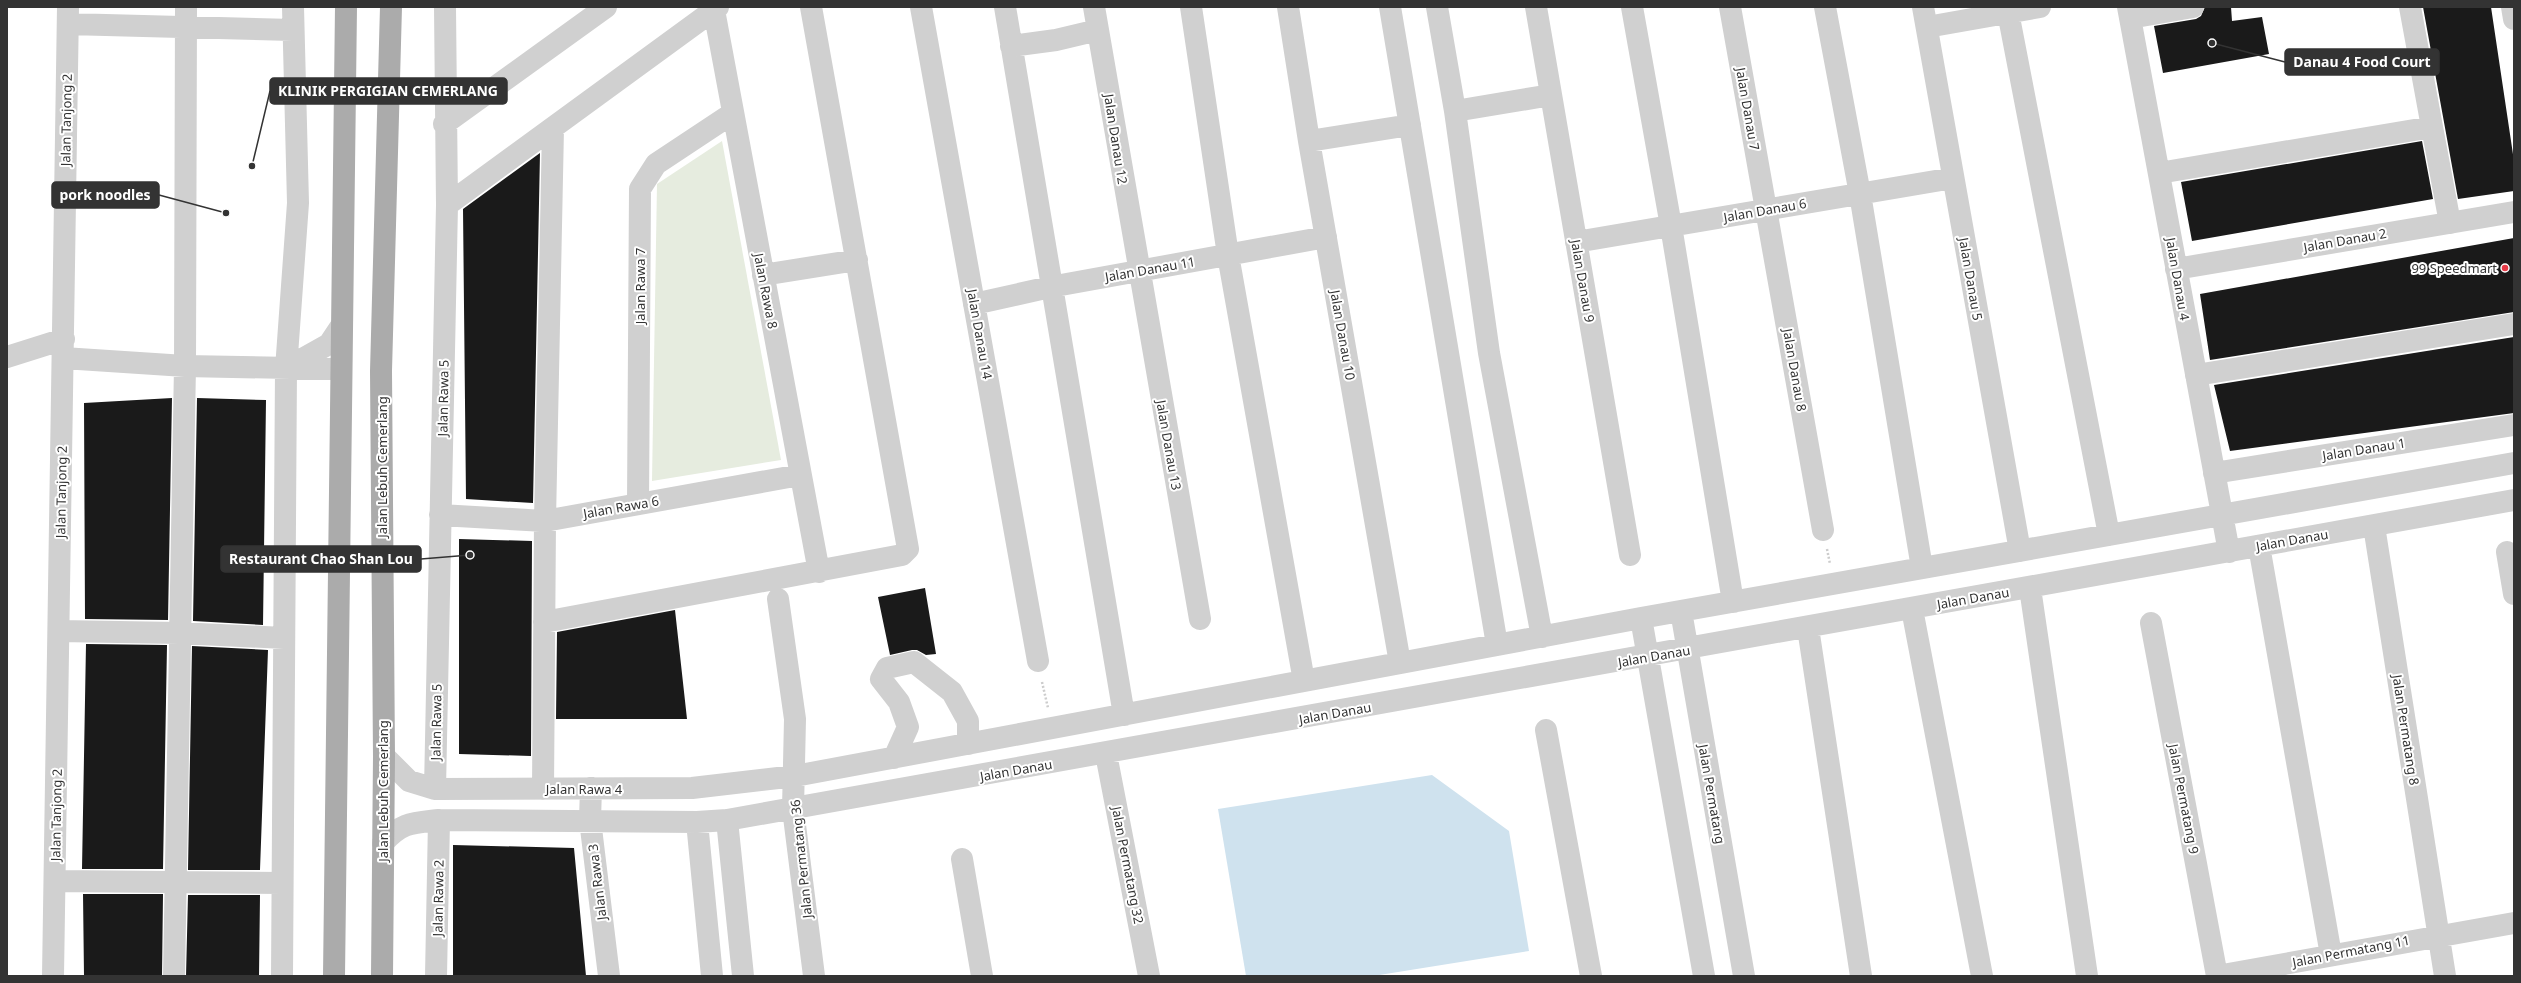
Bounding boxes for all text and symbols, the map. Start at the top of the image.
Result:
callout: Danau 4 Food Court [2285,49,2439,75]
text: Danau 4 Food Court [2293,52,2431,71]
street label: Jalan Danau 7 [1732,64,1764,152]
street label: Jalan Tanjong 2 [56,74,76,168]
callout: KLINIK PERGIGIAN CEMERLANG [270,78,507,104]
text: KLINIK PERGIGIAN CEMERLANG [278,81,498,100]
street label: Jalan Danau 12 [1100,91,1132,186]
callout: pork noodles [52,182,159,208]
text: pork noodles [59,185,151,204]
street label: Jalan Danau 6 [1720,194,1808,226]
street label: Jalan Danau 2 [2300,224,2388,256]
street label: Jalan Danau 5 [1955,234,1987,322]
street label: Jalan Danau 4 [2162,234,2194,322]
street label: Jalan Danau 9 [1567,236,1599,324]
street label: Jalan Rawa 7 [631,248,649,326]
street label: Jalan Rawa 8 [749,250,782,330]
street label: Jalan Danau 11 [1102,252,1197,286]
place label: 99 Speedmart [2411,259,2497,277]
marker: 99 Speedmart [2500,263,2510,273]
street label: Jalan Danau 14 [963,286,997,381]
street label: Jalan Danau 10 [1326,287,1360,382]
street label: Jalan Danau 8 [1779,325,1811,413]
street label: Jalan Rawa 5 [433,360,453,438]
street label: Jalan Lebuh Cemerlang [373,396,391,540]
street label: Jalan Danau 13 [1152,397,1186,492]
street label: Jalan Danau 1 [2319,434,2407,465]
street label: Jalan Tanjong 2 [51,446,71,540]
street label: Jalan Rawa 6 [580,491,660,523]
street label: Jalan Danau [2252,525,2330,556]
callout: Restaurant Chao Shan Lou [221,546,421,572]
text: Restaurant Chao Shan Lou [229,549,413,568]
street label: Jalan Danau [1933,583,2011,614]
street label: Jalan Danau [1614,641,1692,672]
street label: Jalan Permatang 8 [2388,671,2424,787]
street label: Jalan Rawa 5 [426,684,446,762]
street label: Jalan Danau [1295,698,1373,729]
street label: Jalan Lebuh Cemerlang [374,720,392,864]
street label: Jalan Permatang 9 [2164,740,2203,856]
street label: Jalan Permatang [1694,741,1730,845]
street label: Jalan Danau [976,755,1054,786]
street label: Jalan Tanjong 2 [46,769,66,863]
street label: Jalan Rawa 4 [544,780,623,798]
street label: Jalan Permatang 36 [786,799,816,921]
street label: Jalan Permatang 32 [1107,803,1148,925]
street label: Jalan Rawa 3 [583,843,611,923]
street label: Jalan Rawa 2 [428,860,448,938]
street label: Jalan Permatang 11 [2289,931,2411,972]

